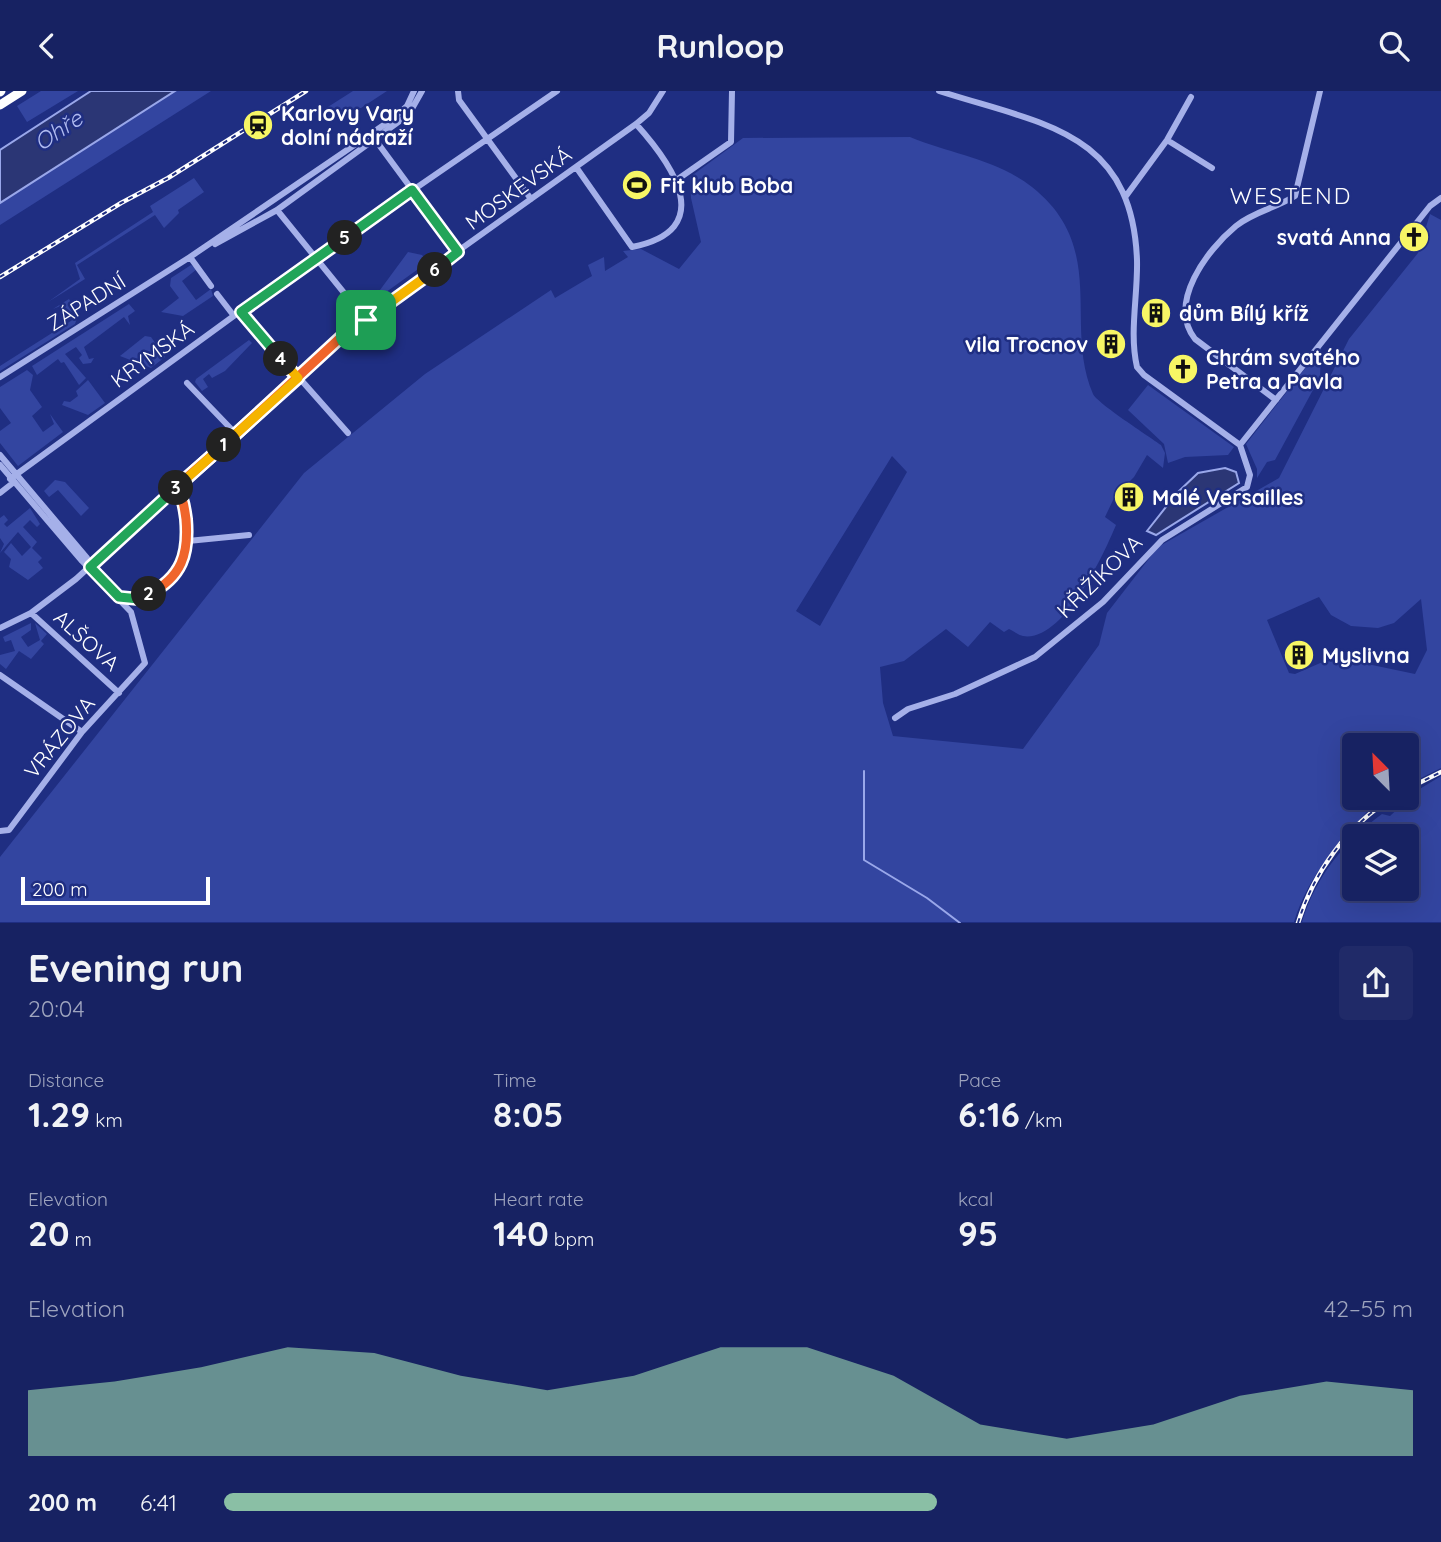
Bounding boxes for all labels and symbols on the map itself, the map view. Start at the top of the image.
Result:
place label: Karlovy Vary dolní nádraží [281,100,414,150]
water label: Ohře [28,103,89,157]
station icon: Karlovy Vary dolní nádraží [241,108,275,142]
street label: MOSKEVSKÁ [460,141,576,235]
sports icon: Fit klub Boba [620,168,654,202]
place label: Fit klub Boba [660,172,793,198]
district label: WESTEND [1230,181,1352,210]
church icon: svatá Anna [1397,220,1431,254]
pin: 5 [328,221,362,255]
place label: svatá Anna [1277,224,1391,250]
pin: 6 [418,253,452,287]
street label: ZÁPADNÍ [42,267,131,336]
pin [336,290,396,350]
building icon: dům Bílý kříž [1139,296,1173,330]
place label: dům Bílý kříž [1179,300,1309,326]
street label: KRYMSKÁ [105,315,199,393]
building icon: vila Trocnov [1094,327,1128,361]
place label: vila Trocnov [965,331,1088,357]
pin: 4 [264,341,298,377]
place label: Chrám svatého Petra a Pavla [1206,344,1360,394]
church icon: Chrám svatého Petra a Pavla [1166,352,1200,386]
pin: 1 [206,427,242,463]
pin: 3 [158,471,194,505]
building icon: Malé Versailles [1112,480,1146,514]
place label: Malé Versailles [1152,484,1303,510]
street label: KŘIŽÍKOVA [1051,529,1147,623]
pin: 2 [132,577,166,611]
street label: ALŠOVA [49,604,125,676]
building icon: Myslivna [1282,638,1316,672]
place label: Myslivna [1322,642,1410,668]
street label: VRÁZOVA [18,691,100,783]
north arrow [1342,733,1419,810]
scale bar [21,873,210,905]

